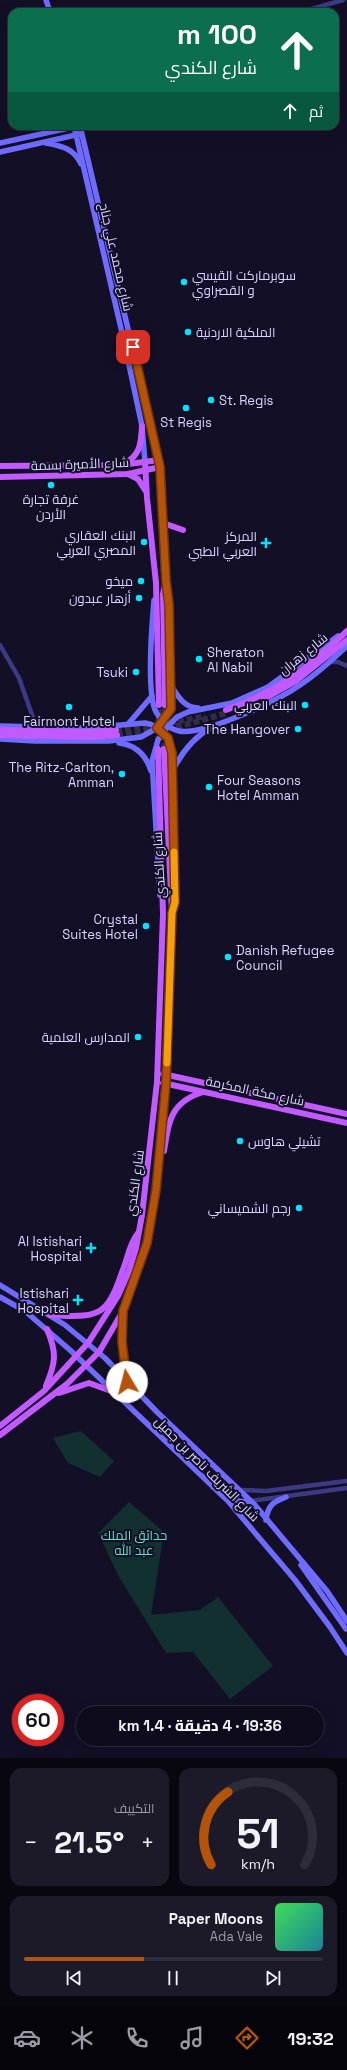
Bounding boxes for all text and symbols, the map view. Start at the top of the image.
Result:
text: 100 m [177,16,257,52]
icon: ahead [271,24,323,76]
text: شارع الكندي [165,56,257,79]
icon: ahead [279,100,301,122]
text: ثم [309,102,323,121]
street label: شارع محمد علي جناح [93,201,137,313]
place label: سوبرماركت القيسي و القصراوي [192,267,296,301]
marker: سوبرماركت القيسي و القصراوي [179,277,189,287]
place label: الملكية الاردنية [196,324,275,341]
marker: الملكية الاردنية [183,327,193,337]
pin [116,330,150,364]
icon: arrive [122,336,144,358]
place label: St. Regis [219,392,274,409]
marker: St. Regis [206,395,216,405]
marker: St Regis [181,403,191,413]
place label: St Regis [160,414,212,431]
street label: شارع الأميرة بسمة [31,454,129,474]
marker: غرفة تجارة الأردن [46,480,56,490]
place label: غرفة تجارة الأردن [23,491,79,523]
place label: البنك العقاري المصري العربي [56,527,136,561]
place label: المركز العربي الطبي [188,528,257,562]
marker: البنك العقاري المصري العربي [139,537,149,547]
marker: المركز العربي الطبي [260,537,272,549]
place label: ميخو [105,573,133,590]
marker: ميخو [136,576,146,586]
place label: أزهار عبدون [69,590,131,607]
marker: أزهار عبدون [134,593,144,603]
street label: شارع زهران [275,629,331,679]
place label: Sheraton Al Nabil [207,644,264,676]
marker: Sheraton Al Nabil [194,654,204,664]
place label: Tsuki [97,664,128,681]
marker: Tsuki [131,667,141,677]
place label: البنك العربي [234,697,297,716]
marker: البنك العربي [300,700,310,710]
marker: Fairmont Hotel [64,702,74,712]
place label: Fairmont Hotel [23,713,115,730]
place label: The Hangover [204,721,290,738]
marker: The Hangover [293,724,303,734]
place label: The Ritz-Carlton, Amman [9,759,114,791]
marker: The Ritz-Carlton, Amman [117,769,127,779]
place label: Four Seasons Hotel Amman [217,772,301,804]
marker: Four Seasons Hotel Amman [204,782,214,792]
street label: شارع الكندي [149,831,171,899]
place label: Crystal Suites Hotel [62,911,138,943]
marker: Crystal Suites Hotel [141,921,151,931]
place label: Danish Refugee Council [236,942,335,974]
marker: Danish Refugee Council [223,952,233,962]
place label: المدارس العلمية [42,1029,130,1046]
marker: المدارس العلمية [133,1032,143,1042]
street label: شارع مكة المكرمة [204,1072,306,1110]
place label: تشيلي هاوس [248,1133,321,1152]
marker: تشيلي هاوس [235,1136,245,1146]
street label: شارع الكندي [122,1149,150,1217]
place label: رجم الشميساني [208,1200,291,1219]
marker: رجم الشميساني [294,1203,304,1213]
place label: Al Istishari Hospital [18,1233,82,1265]
marker: Al Istishari Hospital [85,1242,97,1254]
place label: Istishari Hospital [17,1285,69,1317]
marker: Istishari Hospital [72,1294,84,1306]
position arrow [106,1361,148,1403]
street label: شارع الشريف ناصر بن جميل [151,1413,263,1525]
park label: حدائق الملك عبد الله [101,1527,167,1559]
speed limit sign: 60 [12,1694,64,1746]
text: 19:36 · 4 دقيقة · 1.4 km [118,1716,282,1735]
text: التكييف [114,1800,155,1817]
text: 51 [236,1807,279,1860]
text: 21.5° [54,1823,124,1862]
text: − [24,1828,38,1856]
text: + [141,1828,154,1856]
text: km/h [241,1855,275,1873]
text: Paper Moons [169,1909,263,1928]
text: Ada Vale [210,1928,263,1945]
icon: previous [63,1967,85,1989]
icon: pause [162,1967,184,1989]
icon: next [262,1967,284,1989]
icon: car [13,2024,41,2052]
icon: climate [68,2024,96,2052]
icon: phone [123,2024,151,2052]
icon: music [178,2024,206,2052]
icon: directions [233,2024,261,2052]
text: 19:32 [287,2027,334,2050]

